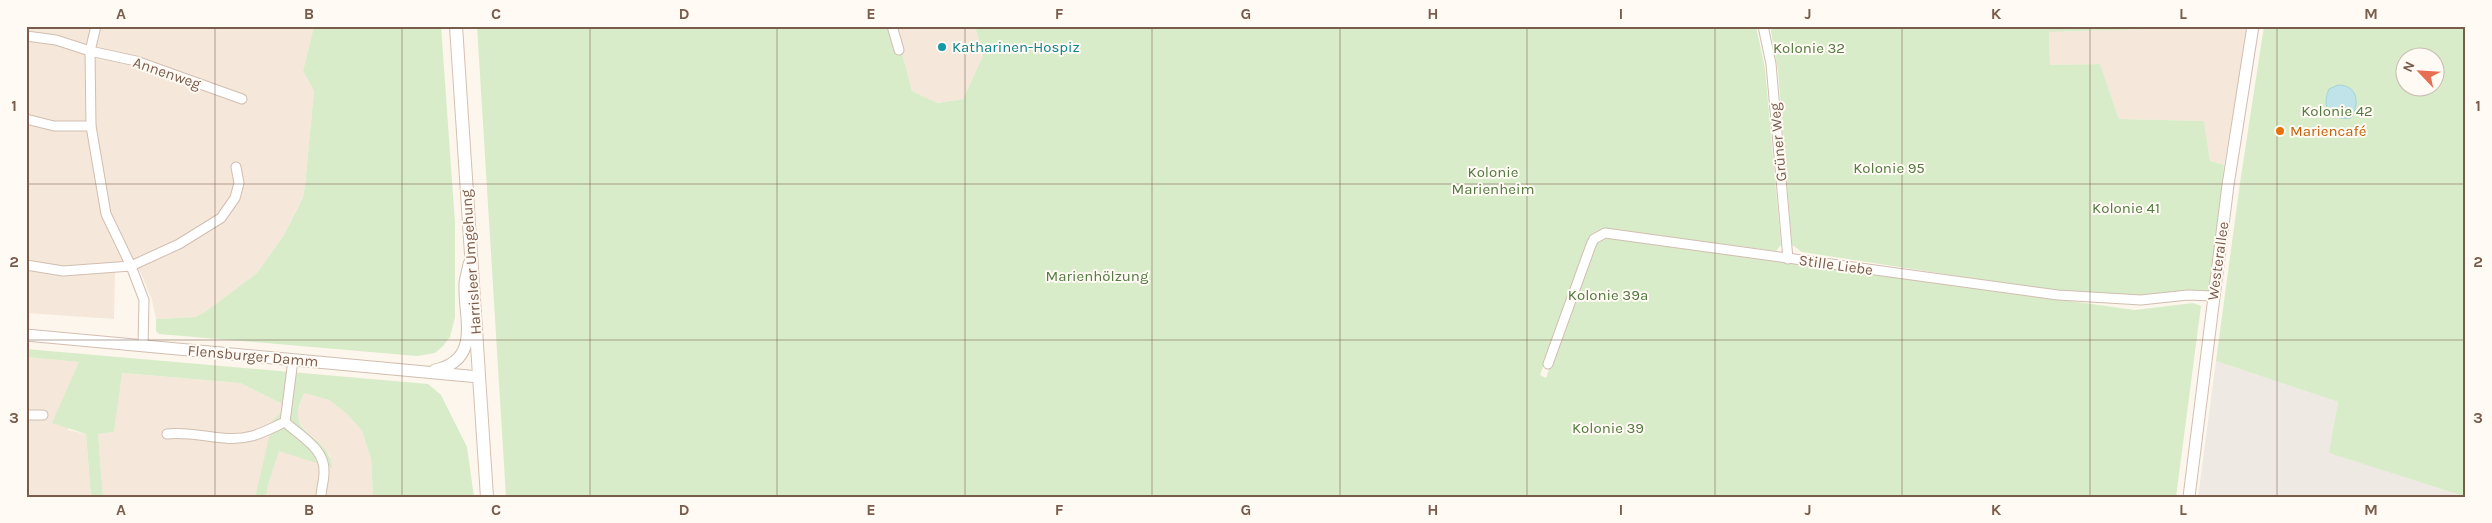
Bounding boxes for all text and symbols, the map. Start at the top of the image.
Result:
text: A [116,4,126,23]
text: B [304,4,314,23]
text: C [491,4,501,23]
text: D [679,4,690,23]
text: E [866,4,876,23]
text: F [1055,4,1064,23]
text: G [1241,4,1251,23]
text: H [1427,4,1439,23]
text: I [1619,4,1623,23]
text: J [1804,4,1812,23]
text: K [1991,4,2002,23]
text: L [2179,4,2187,23]
text: M [2364,4,2378,23]
place label: Katharinen-Hospiz [952,38,1080,56]
park label: Kolonie 32 [1773,39,1845,57]
marker: Katharinen-Hospiz [936,41,948,53]
north arrow [2394,48,2444,98]
street label: Annenweg [131,53,204,93]
text: N [2399,59,2418,75]
text: 1 [11,96,17,115]
text: 1 [2475,96,2481,115]
street label: Grüner Weg [1766,101,1790,182]
park label: Kolonie 42 [2301,102,2373,120]
place label: Mariencafé [2290,122,2366,140]
marker: Mariencafé [2274,125,2286,137]
park label: Kolonie 95 [1853,159,1925,177]
park label: Kolonie Marienheim [1452,163,1534,198]
street label: Harrisleer Umgehung [457,188,485,335]
park label: Kolonie 41 [2092,199,2160,217]
street label: Westerallee [2204,220,2232,302]
street label: Stille Liebe [1798,251,1874,279]
text: 2 [9,252,19,271]
text: 2 [2473,252,2483,271]
park label: Marienhölzung [1046,267,1149,285]
park label: Kolonie 39a [1568,286,1648,304]
street label: Flensburger Damm [187,341,319,371]
text: 3 [9,408,19,427]
text: 3 [2473,408,2483,427]
park label: Kolonie 39 [1572,419,1644,437]
text: A [116,500,126,519]
text: B [304,500,314,519]
text: C [491,500,501,519]
text: D [679,500,690,519]
text: E [866,500,876,519]
text: F [1055,500,1064,519]
text: G [1241,500,1251,519]
text: H [1427,500,1439,519]
text: I [1619,500,1623,519]
text: J [1804,500,1812,519]
text: K [1991,500,2002,519]
text: L [2179,500,2187,519]
text: M [2364,500,2378,519]

